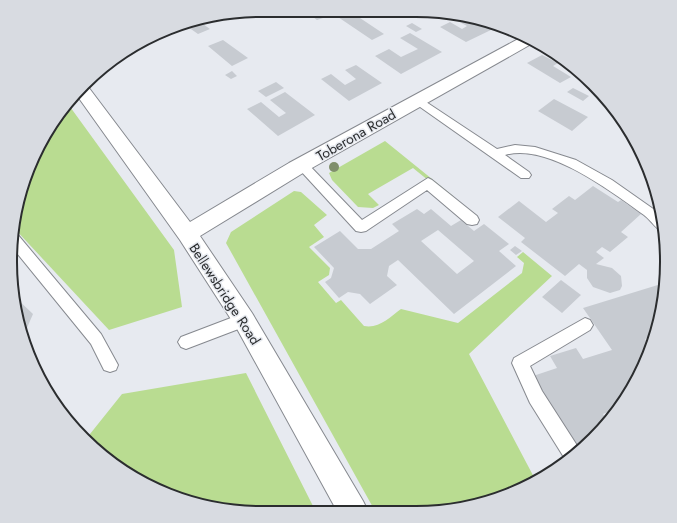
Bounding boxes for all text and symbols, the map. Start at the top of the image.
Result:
street label: Toberona Road [313,104,399,166]
street label: Bellewsbridge Road [185,239,265,349]

